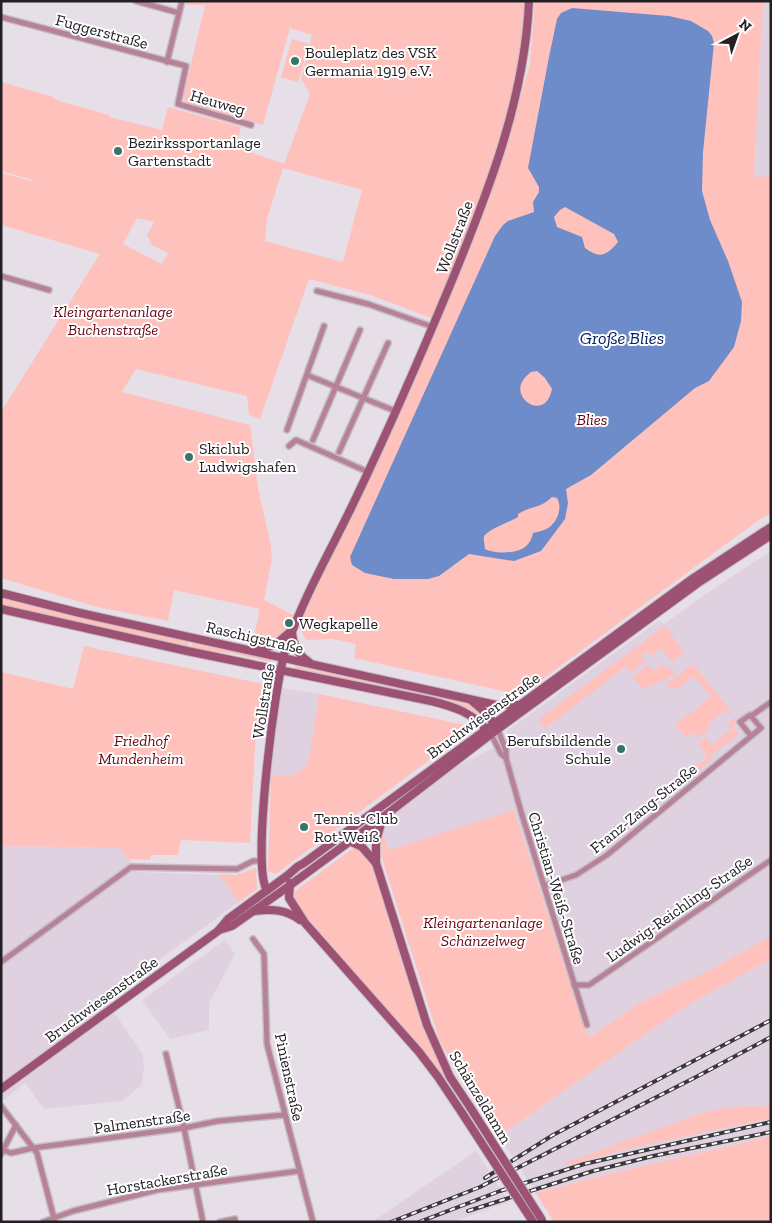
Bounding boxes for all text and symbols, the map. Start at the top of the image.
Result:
street label: Fuggerstraße [54,10,150,53]
north arrow [712,10,762,60]
text: N [736,16,755,36]
place label: Bouleplatz des VSK Germania 1919 e.V. [305,43,437,80]
marker: Bouleplatz des VSK Germania 1919 e.V. [289,55,301,67]
street label: Heuweg [188,86,248,119]
place label: Bezirkssportanlage Gartenstadt [128,133,261,170]
marker: Bezirkssportanlage Gartenstadt [112,145,124,157]
street label: Wollstraße [432,198,477,276]
park label: Kleingartenanlage Buchenstraße [53,302,173,339]
water label: Große Blies [580,327,664,349]
park label: Blies [577,410,608,429]
place label: Skiclub Ludwigshafen [199,439,297,476]
marker: Skiclub Ludwigshafen [183,451,195,463]
place label: Wegkapelle [299,614,378,633]
street label: Raschigstraße [204,617,306,658]
marker: Wegkapelle [283,617,295,629]
street label: Wollstraße [248,662,279,740]
street label: Bruchwiesenstraße [423,668,543,763]
park label: Friedhof Mundenheim [98,731,184,768]
place label: Berufsbildende Schule [507,731,611,768]
marker: Berufsbildende Schule [615,743,627,755]
street label: Franz-Zang-Straße [586,759,701,857]
place label: Tennis-Club Rot-Weiß [314,809,398,846]
street label: Christian-Weiß-Straße [524,810,589,967]
marker: Tennis-Club Rot-Weiß [298,821,310,833]
street label: Ludwig-Reichling-Straße [603,851,756,966]
park label: Kleingartenanlage Schänzelweg [423,913,543,950]
street label: Bruchwiesenstraße [41,952,161,1047]
street label: Pinienstraße [271,1031,308,1123]
street label: Schänzeldamm [445,1047,516,1147]
street label: Palmenstraße [93,1105,191,1138]
street label: Horstackerstraße [105,1160,229,1199]

